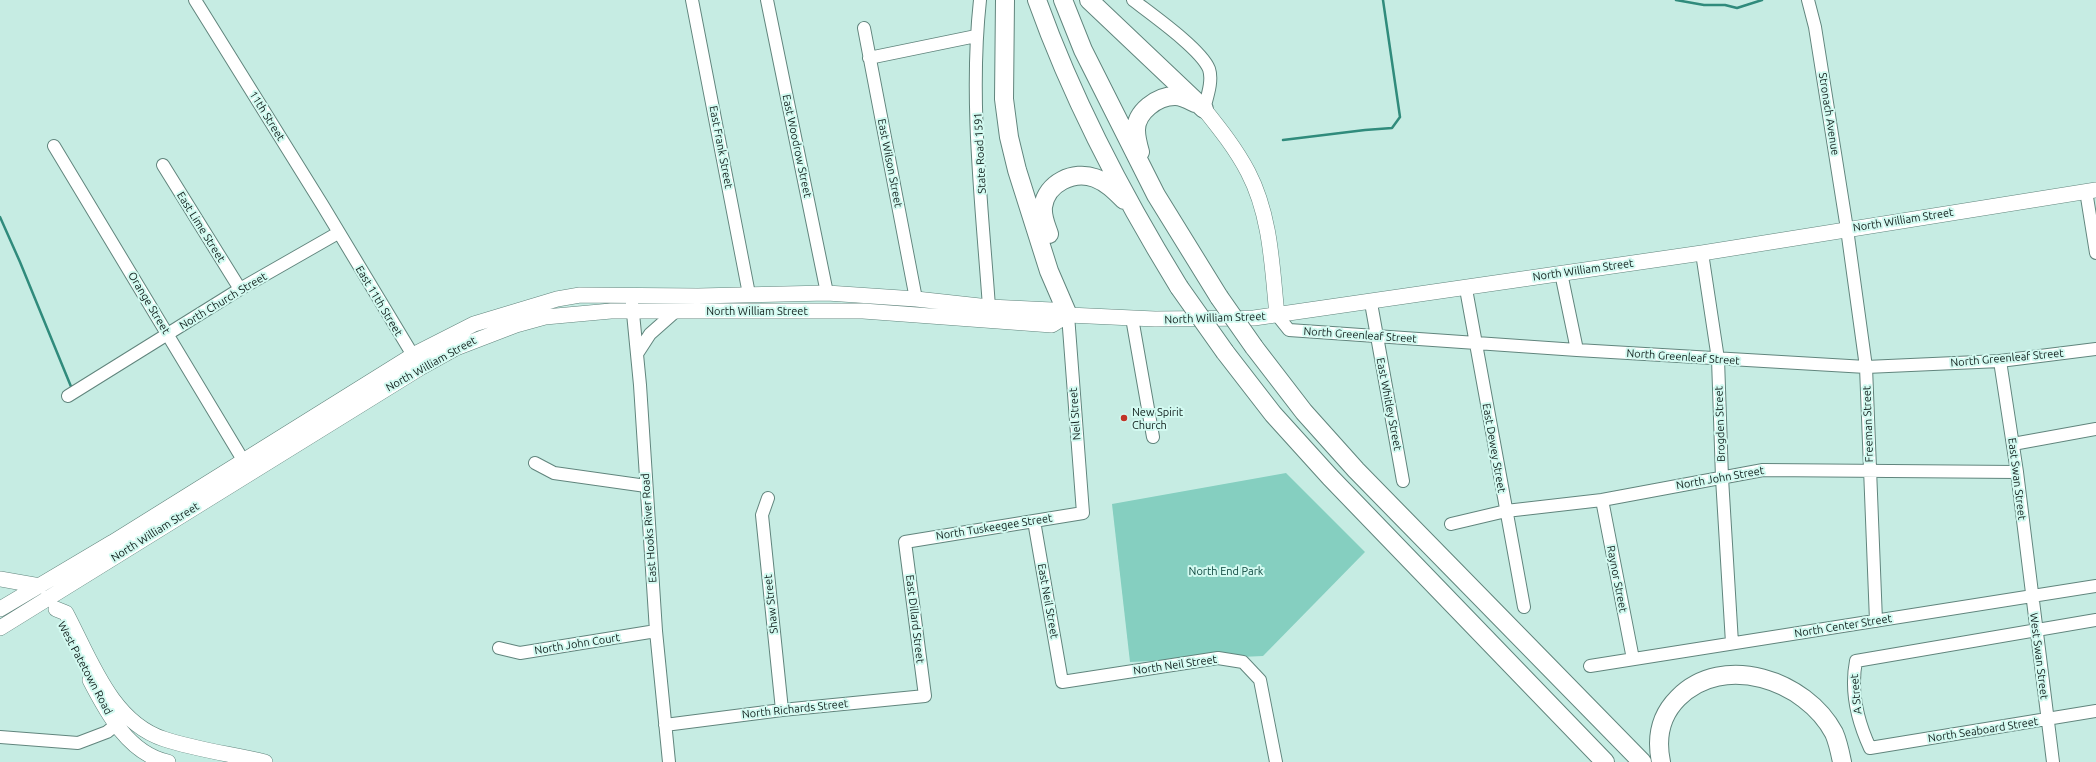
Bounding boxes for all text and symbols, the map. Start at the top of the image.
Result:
street label: Stronach Avenue [1816,72,1842,156]
street label: 11th Street [247,89,287,143]
street label: East Woodrow Street [780,93,814,199]
street label: East Frank Street [707,105,735,189]
street label: State Road 1591 [971,112,989,194]
street label: East Wilson Street [875,118,905,208]
street label: East Lime Street [174,189,228,265]
street label: North William Street [1852,206,1954,234]
street label: North William Street [1532,256,1634,284]
street label: East 11th Street [353,263,405,339]
street label: Orange Street [125,269,173,337]
street label: North Church Street [177,270,269,332]
street label: North William Street [706,304,808,318]
street label: North William Street [1164,310,1266,326]
street label: North Greenleaf Street [1303,324,1417,346]
street label: North William Street [383,334,479,394]
street label: North Greenleaf Street [1626,346,1740,368]
street label: North Greenleaf Street [1950,346,2064,370]
street label: East Whitley Street [1374,356,1404,452]
street label: Brogden Street [1712,386,1728,462]
street label: Freeman Street [1860,386,1876,462]
street label: Neil Street [1067,387,1083,441]
street label: East Dewey Street [1480,402,1508,494]
place label: New Spirit Church [1132,405,1183,431]
marker: New Spirit Church [1119,413,1129,423]
street label: East Swan Street [2005,437,2029,521]
street label: North John Street [1675,464,1765,492]
street label: East Hooks River Road [639,473,659,583]
street label: North William Street [108,500,202,564]
street label: North Tuskeegee Street [935,511,1053,543]
street label: Raynor Street [1604,544,1630,614]
street label: East Neil Street [1035,562,1061,640]
park label: North End Park [1189,564,1263,578]
street label: Shaw Street [761,574,781,634]
street label: East Dillard Street [903,574,927,664]
street label: North Center Street [1793,612,1893,640]
street label: West Swan Street [2027,612,2051,700]
street label: West Patetown Road [55,619,115,717]
street label: North John Court [533,631,621,657]
street label: North Neil Street [1132,653,1218,677]
street label: A Street [1848,673,1864,715]
street label: North Richards Street [741,697,849,721]
street label: North Seaboard Street [1927,715,2039,745]

